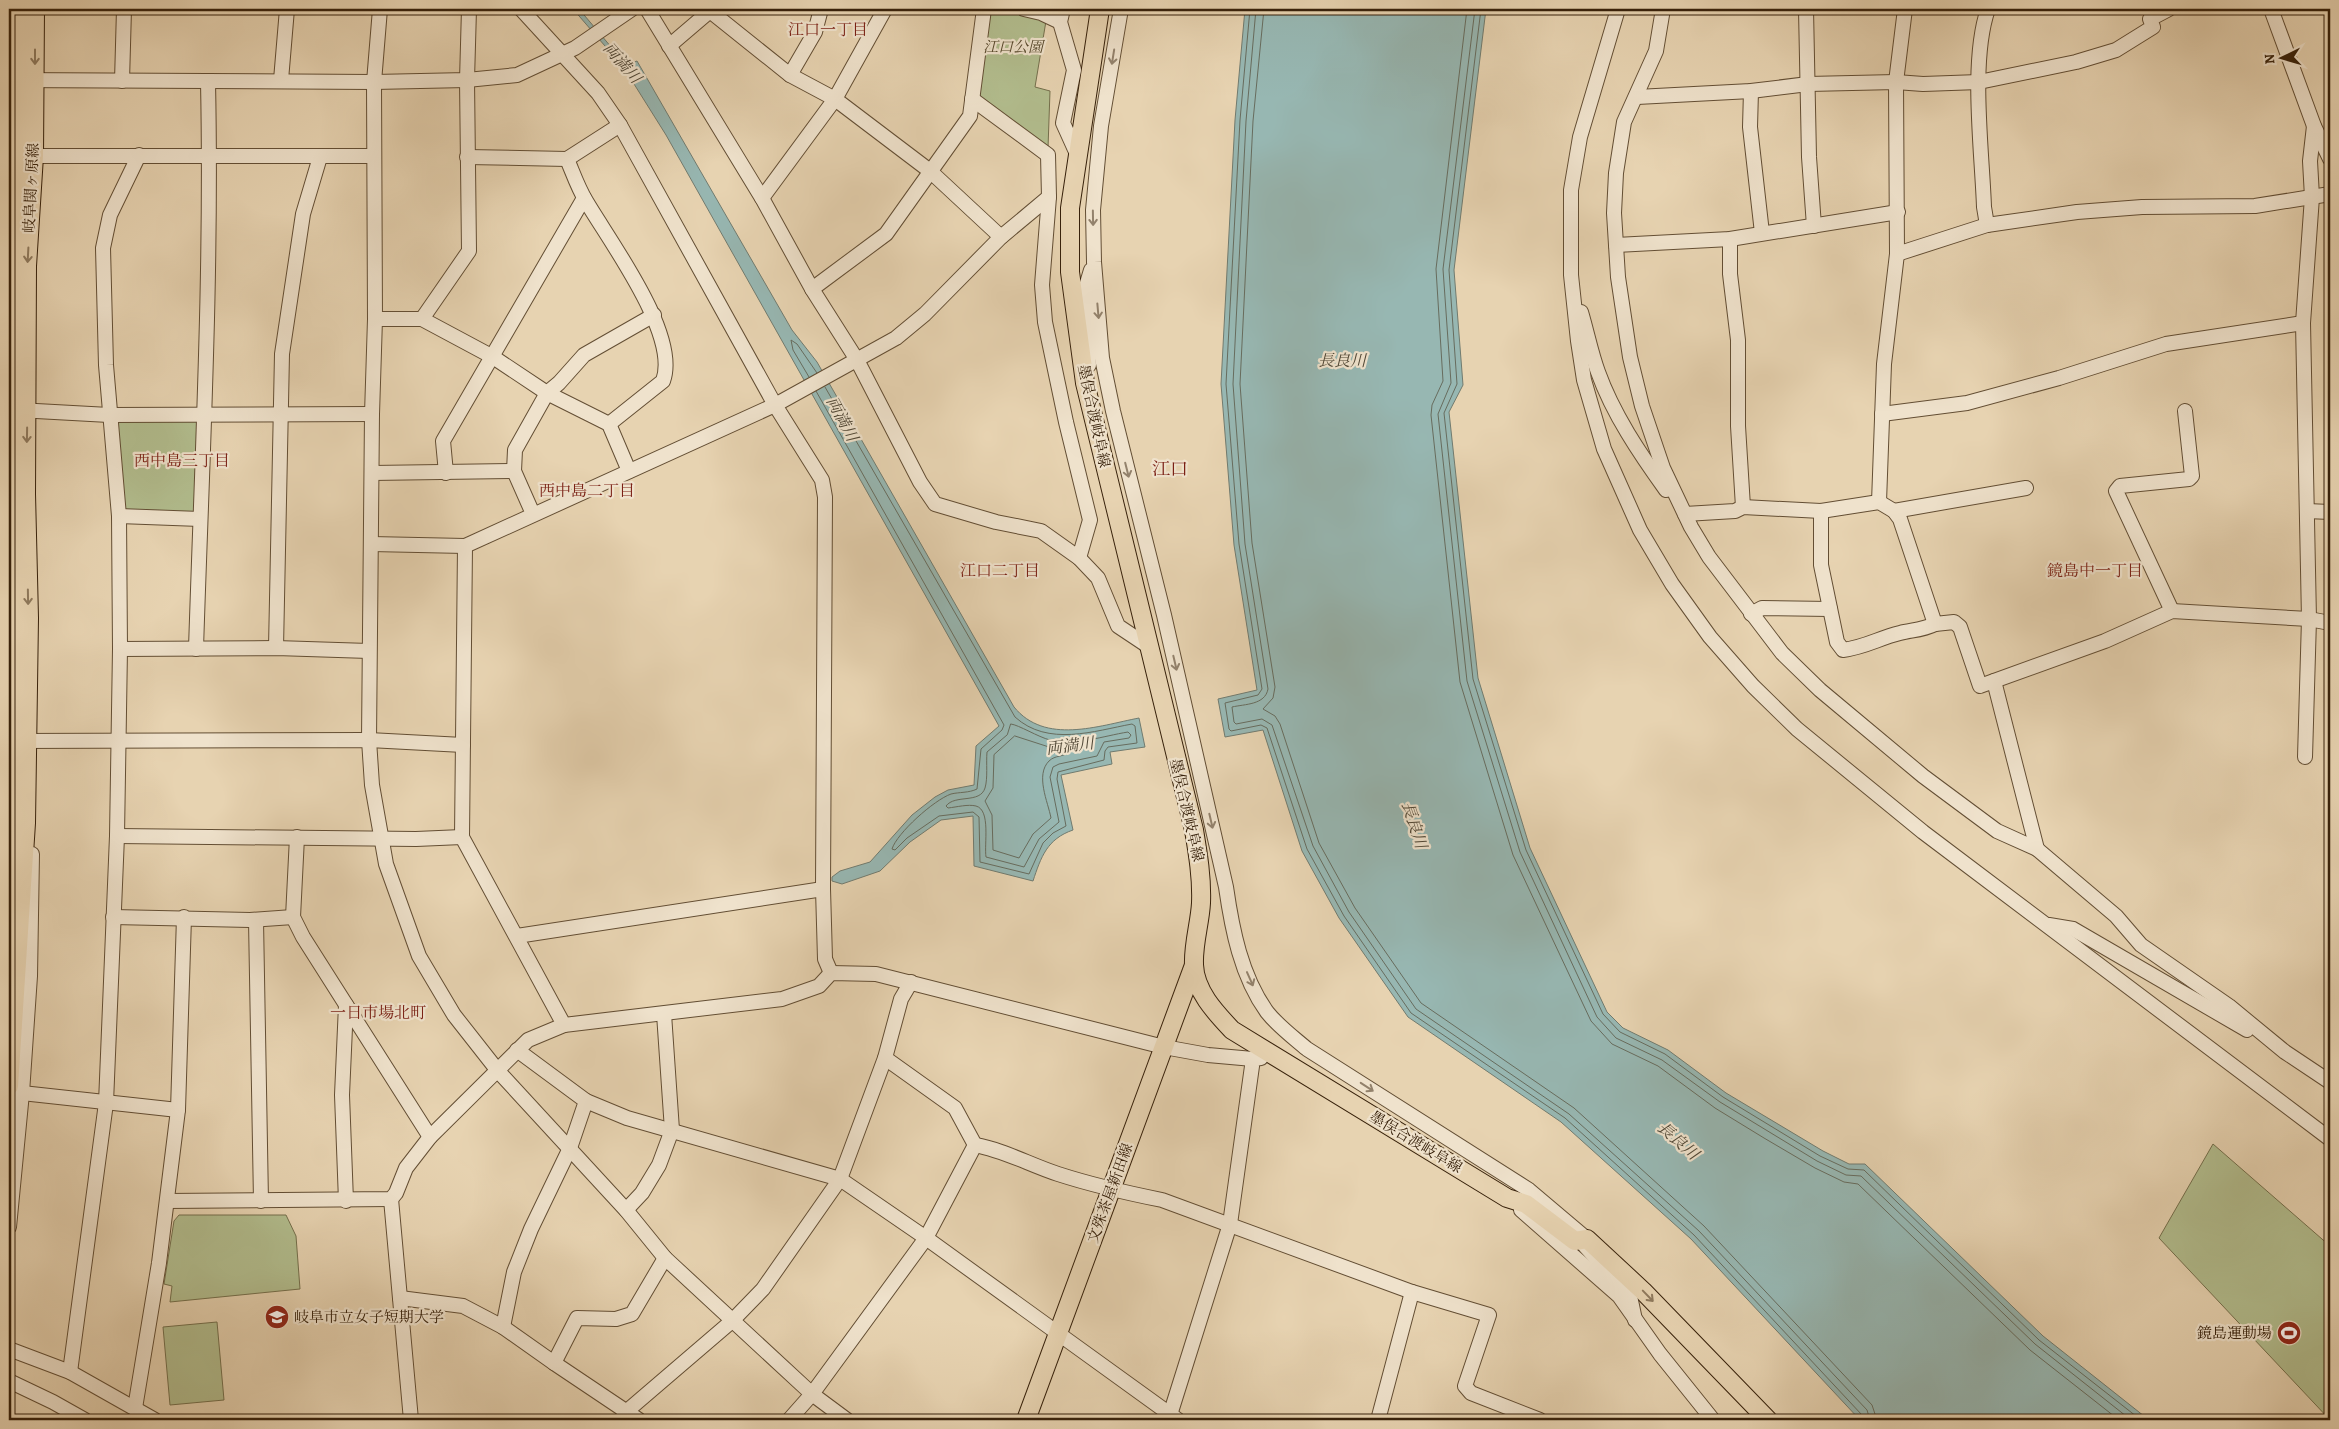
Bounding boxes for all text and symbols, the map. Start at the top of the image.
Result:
district label: 江口一丁目 [788,19,868,41]
north arrow [2256,32,2306,82]
park label: 江口公園 [983,37,1046,57]
water label: 両満川 [598,38,647,90]
one-way arrow [1107,48,1117,64]
one-way arrow [30,49,40,65]
text: N [2260,53,2279,65]
street label: 岐阜関ヶ原線 [19,143,43,233]
one-way arrow [1088,210,1098,226]
one-way arrow [23,247,32,263]
one-way arrow [1093,303,1103,319]
water label: 長良川 [1318,350,1368,372]
street label: 墨俣合渡岐阜線 [1073,363,1115,469]
water label: 両満川 [821,393,864,447]
one-way arrow [23,427,32,443]
district label: 西中島三丁目 [134,450,230,472]
district label: 江口 [1152,457,1188,481]
one-way arrow [1123,462,1133,478]
district label: 西中島二丁目 [539,480,635,502]
district label: 江口二丁目 [960,560,1040,582]
district label: 鏡島中一丁目 [2047,560,2143,582]
one-way arrow [23,589,33,605]
one-way arrow [1171,654,1180,670]
water label: 両満川 [1045,732,1097,760]
street label: 墨俣合渡岐阜線 [1165,757,1209,863]
water label: 長良川 [1396,799,1432,853]
one-way arrow [1207,813,1216,829]
one-way arrow [1246,971,1256,986]
district label: 一日市場北町 [330,1002,426,1024]
one-way arrow [1359,1082,1373,1092]
street label: 墨俣合渡岐阜線 [1366,1106,1466,1178]
water label: 長良川 [1653,1117,1705,1166]
street label: 文殊茶屋新田線 [1083,1140,1137,1246]
one-way arrow [1642,1290,1654,1302]
school or university icon: 岐阜市立女子短期大学 [264,1304,290,1330]
place label: 岐阜市立女子短期大学 [294,1307,444,1327]
sports icon: 鏡島運動場 [2276,1320,2302,1346]
place label: 鏡島運動場 [2197,1323,2272,1343]

